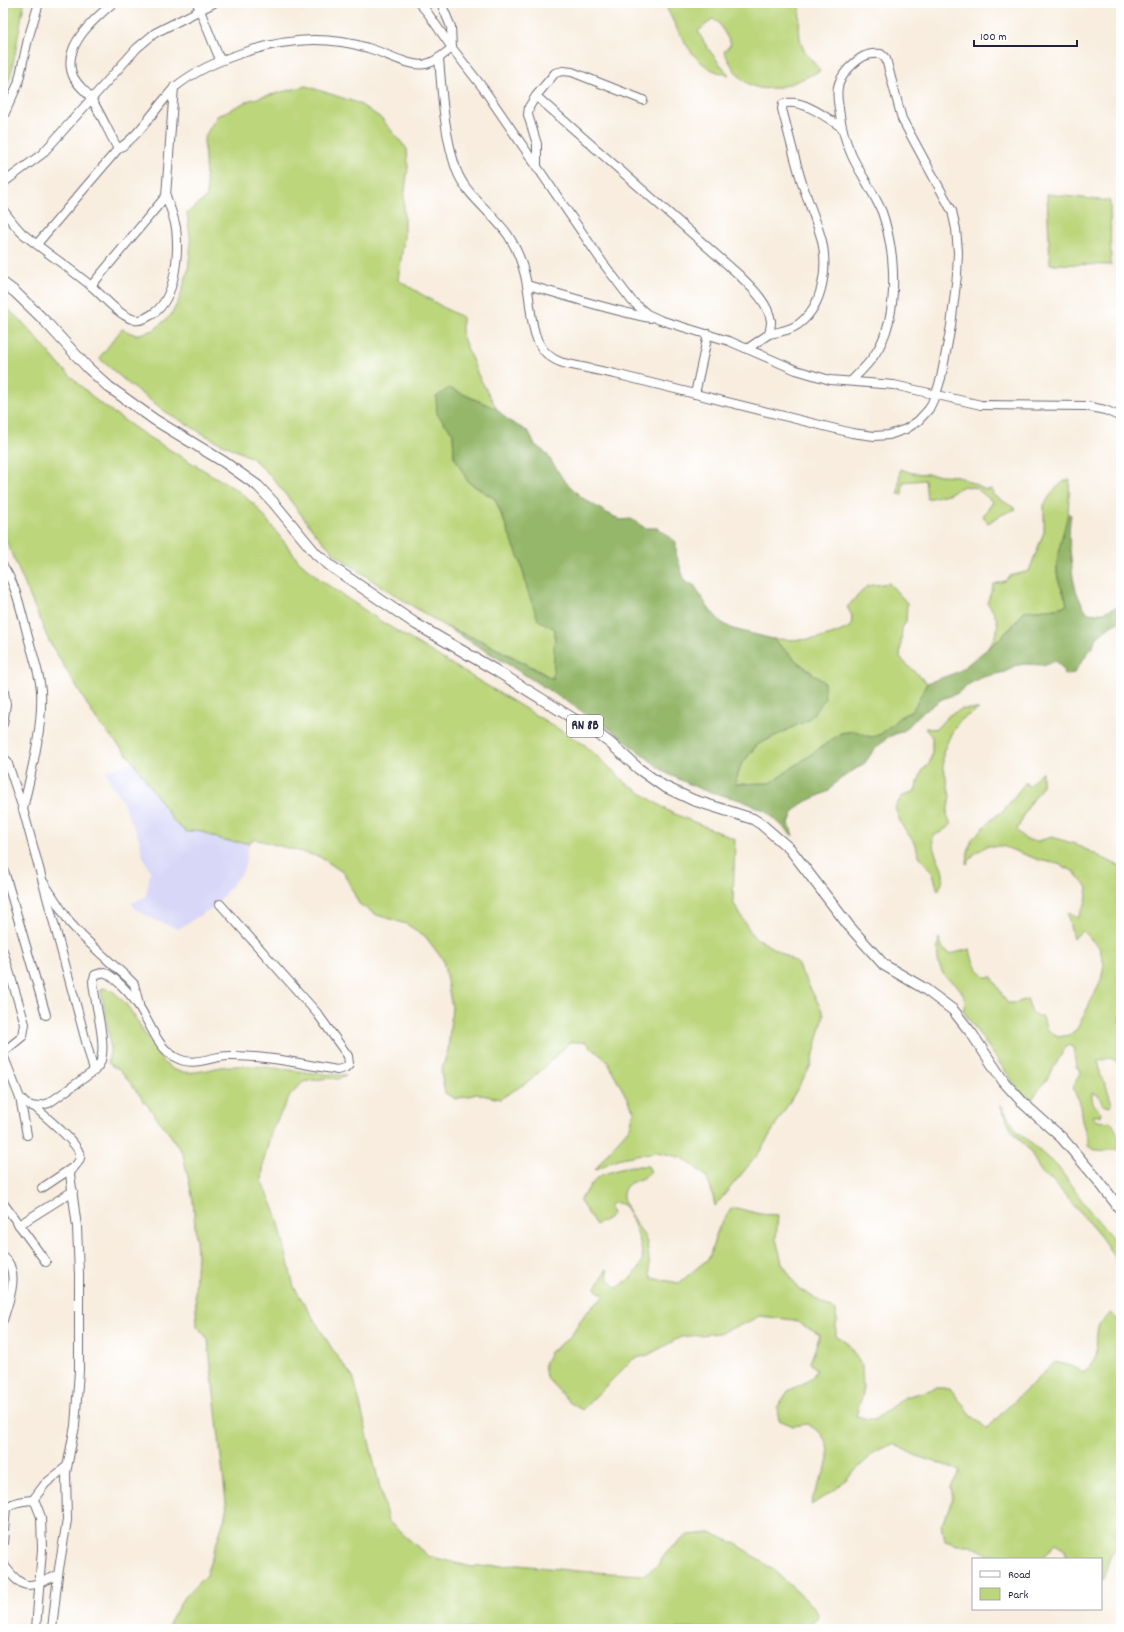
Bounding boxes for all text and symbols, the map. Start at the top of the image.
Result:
scale bar [974,22,1077,48]
text: 100 m [980,29,1007,46]
road number: RN 8B [567,715,603,737]
legend [972,1558,1102,1610]
text: Road [1008,1567,1030,1584]
text: Park [1008,1587,1029,1604]

